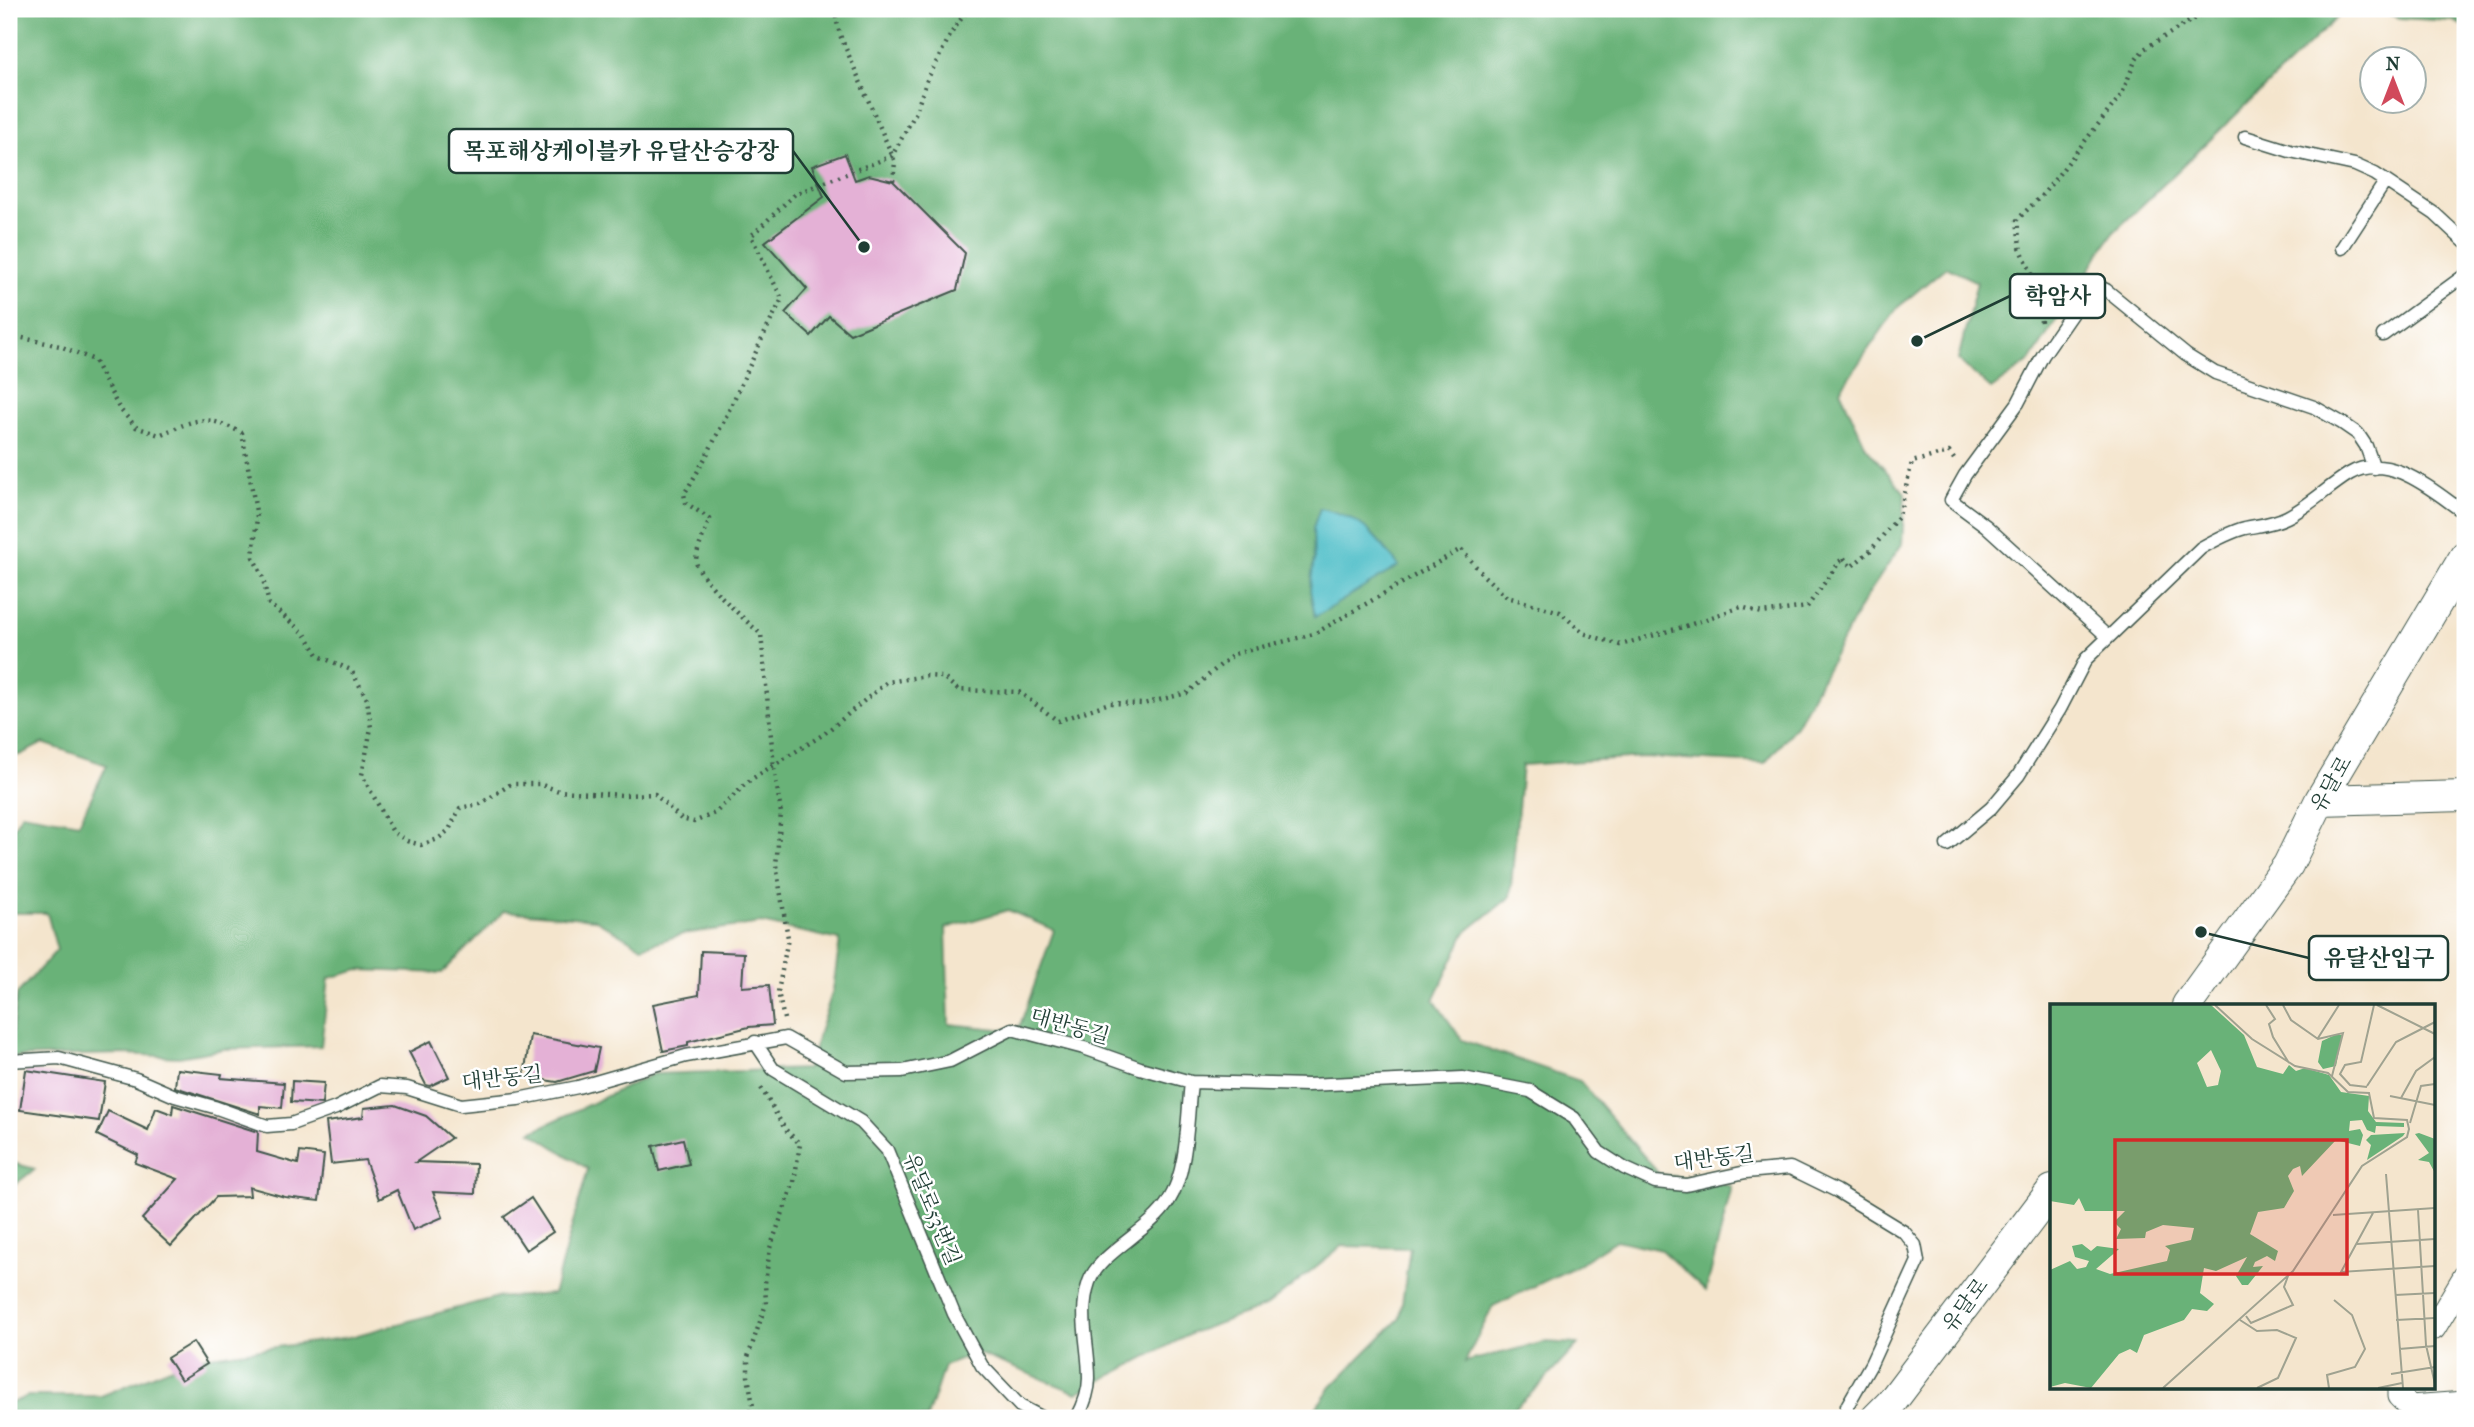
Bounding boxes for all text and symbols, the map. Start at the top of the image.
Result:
north arrow [2358,46,2428,116]
text: N [2386,53,2401,75]
callout: 목포해상케이블카 유달산승강장 [449,129,793,173]
text: 목포해상케이블카 유달산승강장 [463,138,780,165]
callout: 학암사 [2010,274,2105,318]
text: 학암사 [2025,283,2092,310]
street label: 유달로 [2305,752,2357,816]
callout: 유달산입구 [2309,936,2448,980]
text: 유달산입구 [2323,945,2435,972]
street label: 대반동길 [1028,1003,1112,1049]
inset map [2050,1004,2436,1388]
street label: 대반동길 [460,1062,544,1094]
street label: 대반동길 [1672,1141,1756,1175]
street label: 유달로53번길 [899,1149,965,1269]
street label: 유달로 [1937,1273,1993,1337]

